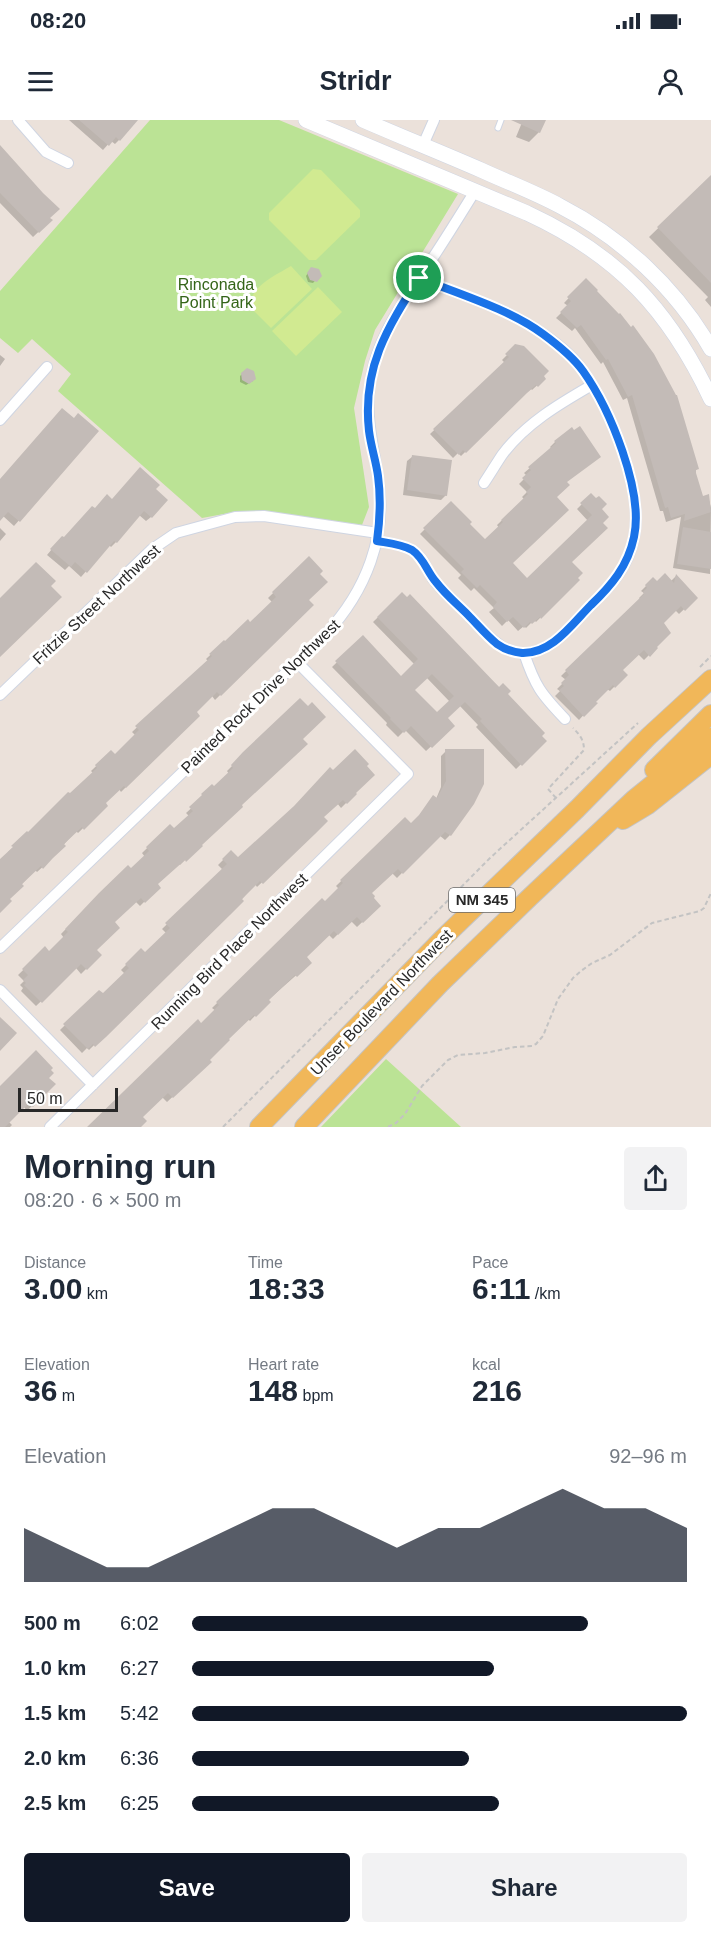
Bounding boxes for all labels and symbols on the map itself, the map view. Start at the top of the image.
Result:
pin [393,252,444,303]
park label: Rinconada Point Park [178,276,254,311]
street label: Fritzie Street Northwest [29,541,164,668]
street label: Painted Rock Drive Northwest [178,616,343,777]
street label: Running Bird Place Northwest [148,869,311,1033]
road number: NM 345 [449,888,515,912]
street label: Unser Boulevard Northwest [307,926,456,1079]
scale bar [18,1085,118,1112]

